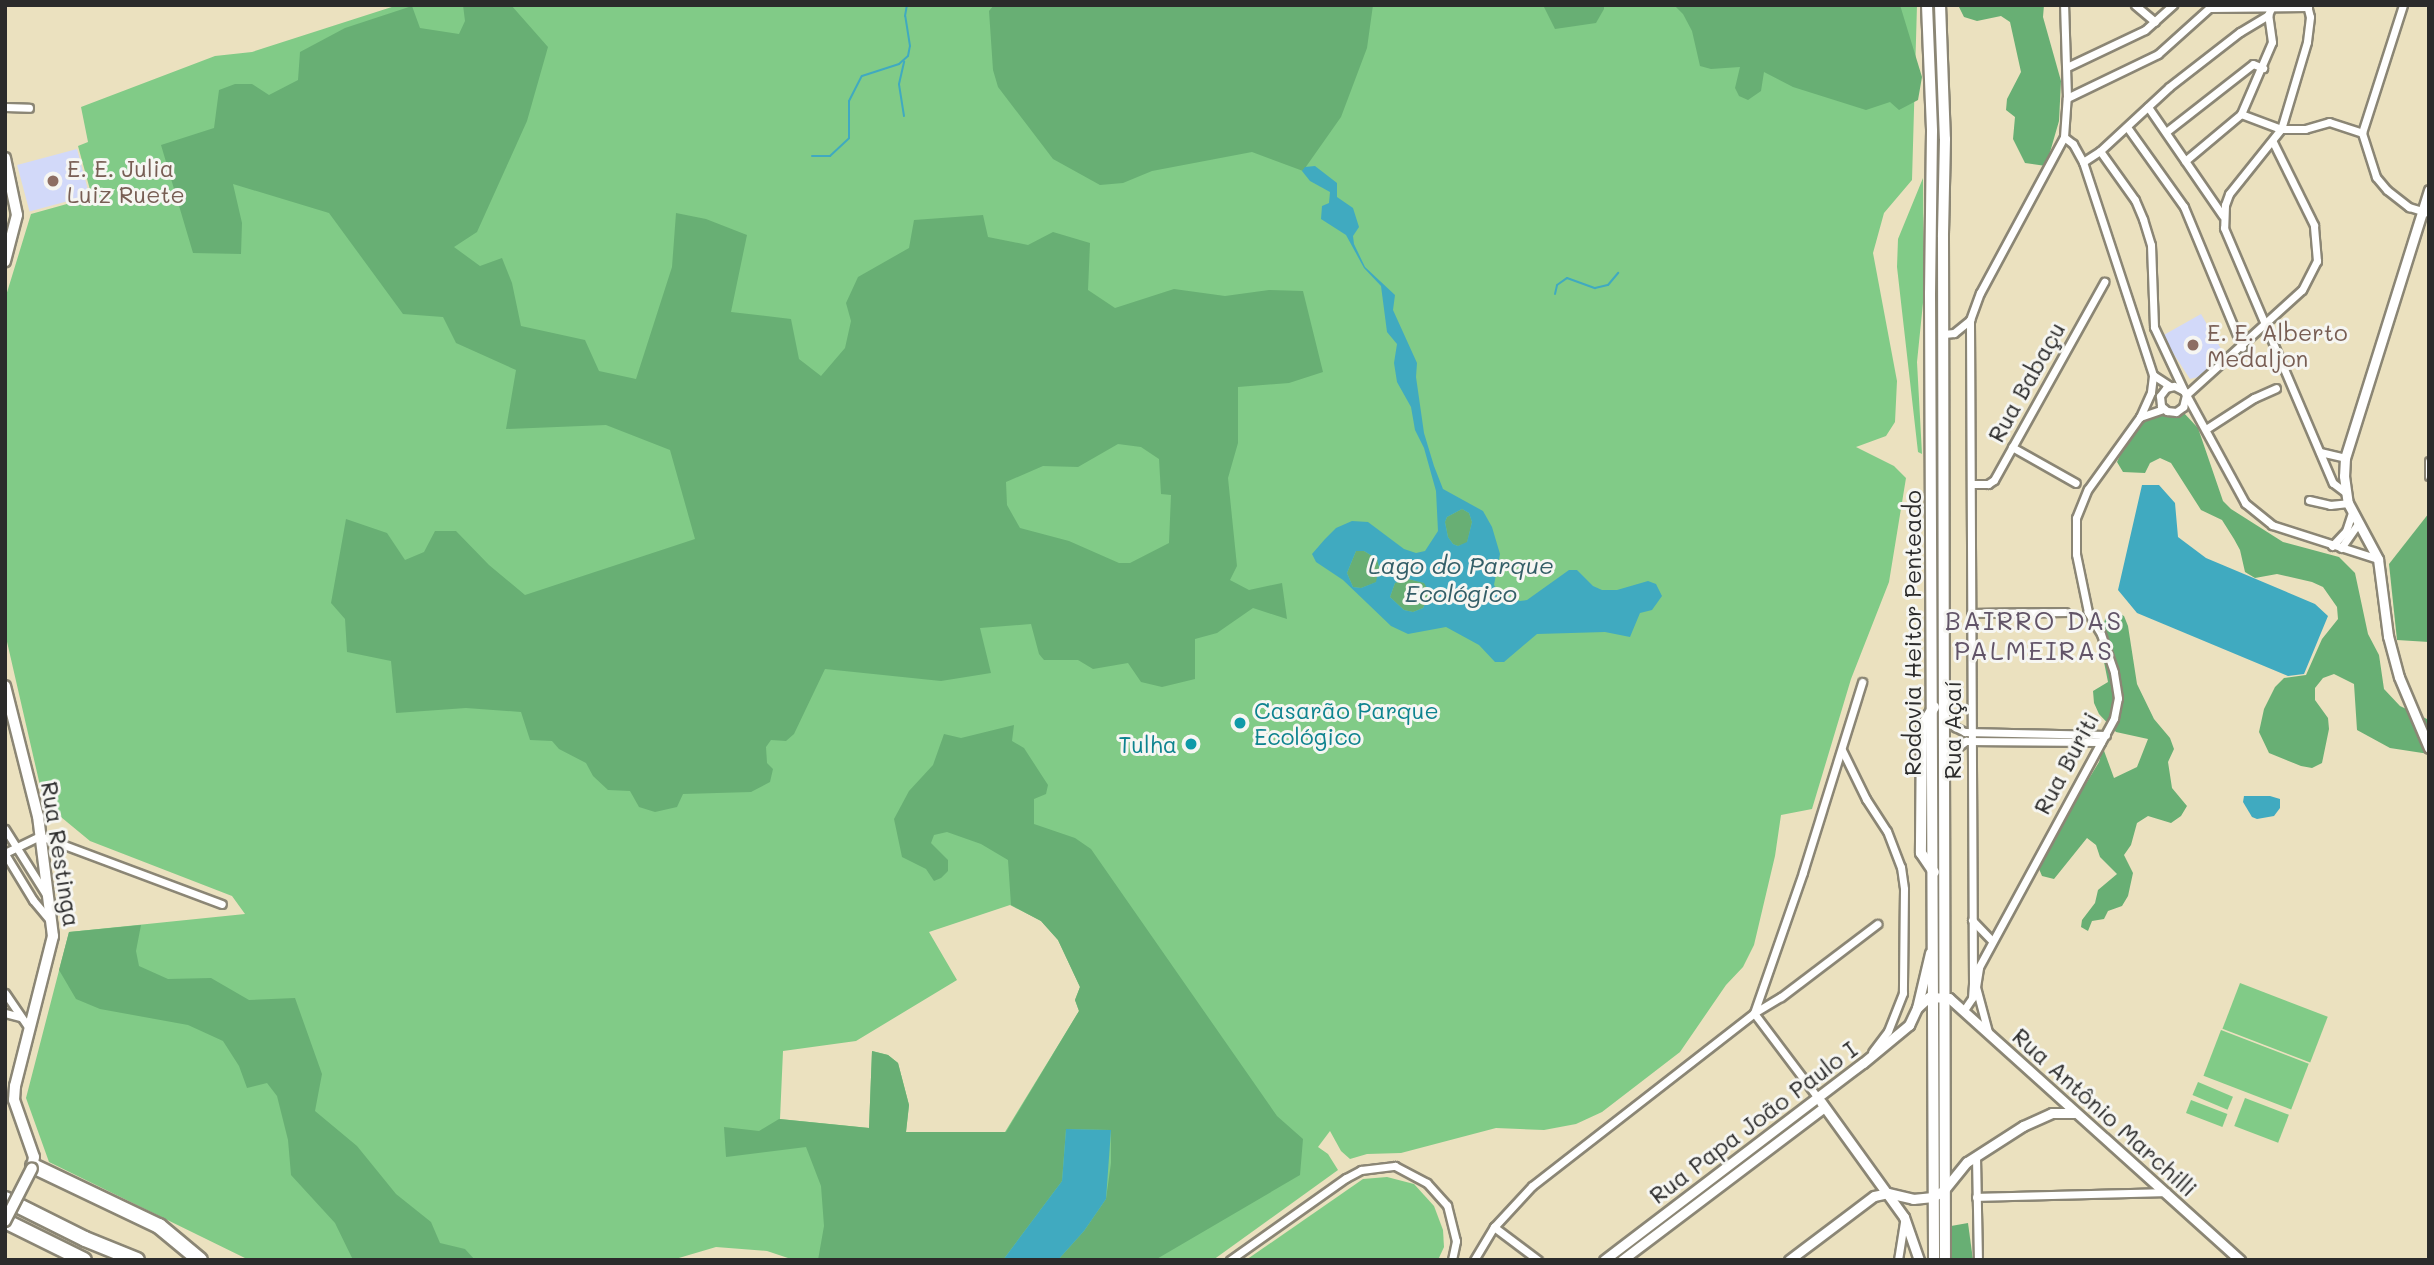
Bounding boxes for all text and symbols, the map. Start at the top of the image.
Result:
place label: E. E. Julia Luiz Ruete [67,154,185,208]
marker: E. E. Julia Luiz Ruete [45,173,61,189]
street label: Rua Babaçu [1982,317,2070,447]
place label: E. E. Alberto Medaljon [2207,318,2348,372]
marker: E. E. Alberto Medaljon [2185,337,2201,353]
street label: Rodovia Heitor Penteado [1898,490,1926,776]
water label: Lago do Parque Ecológico [1368,551,1554,607]
district label: BAIRRO DAS PALMEIRAS [1946,605,2122,666]
street label: Rua Açaí [1938,680,1966,780]
place label: Casarão Parque Ecológico [1254,696,1439,750]
street label: Rua Buriti [2028,707,2104,819]
marker: Casarão Parque Ecológico [1232,715,1248,731]
place label: Tulha [1119,730,1177,758]
marker: Tulha [1183,736,1199,752]
street label: Rua Restinga [36,779,86,929]
street label: Rua Antônio Marchilli [2007,1022,2203,1202]
street label: Rua Papa João Paulo I [1644,1035,1862,1209]

